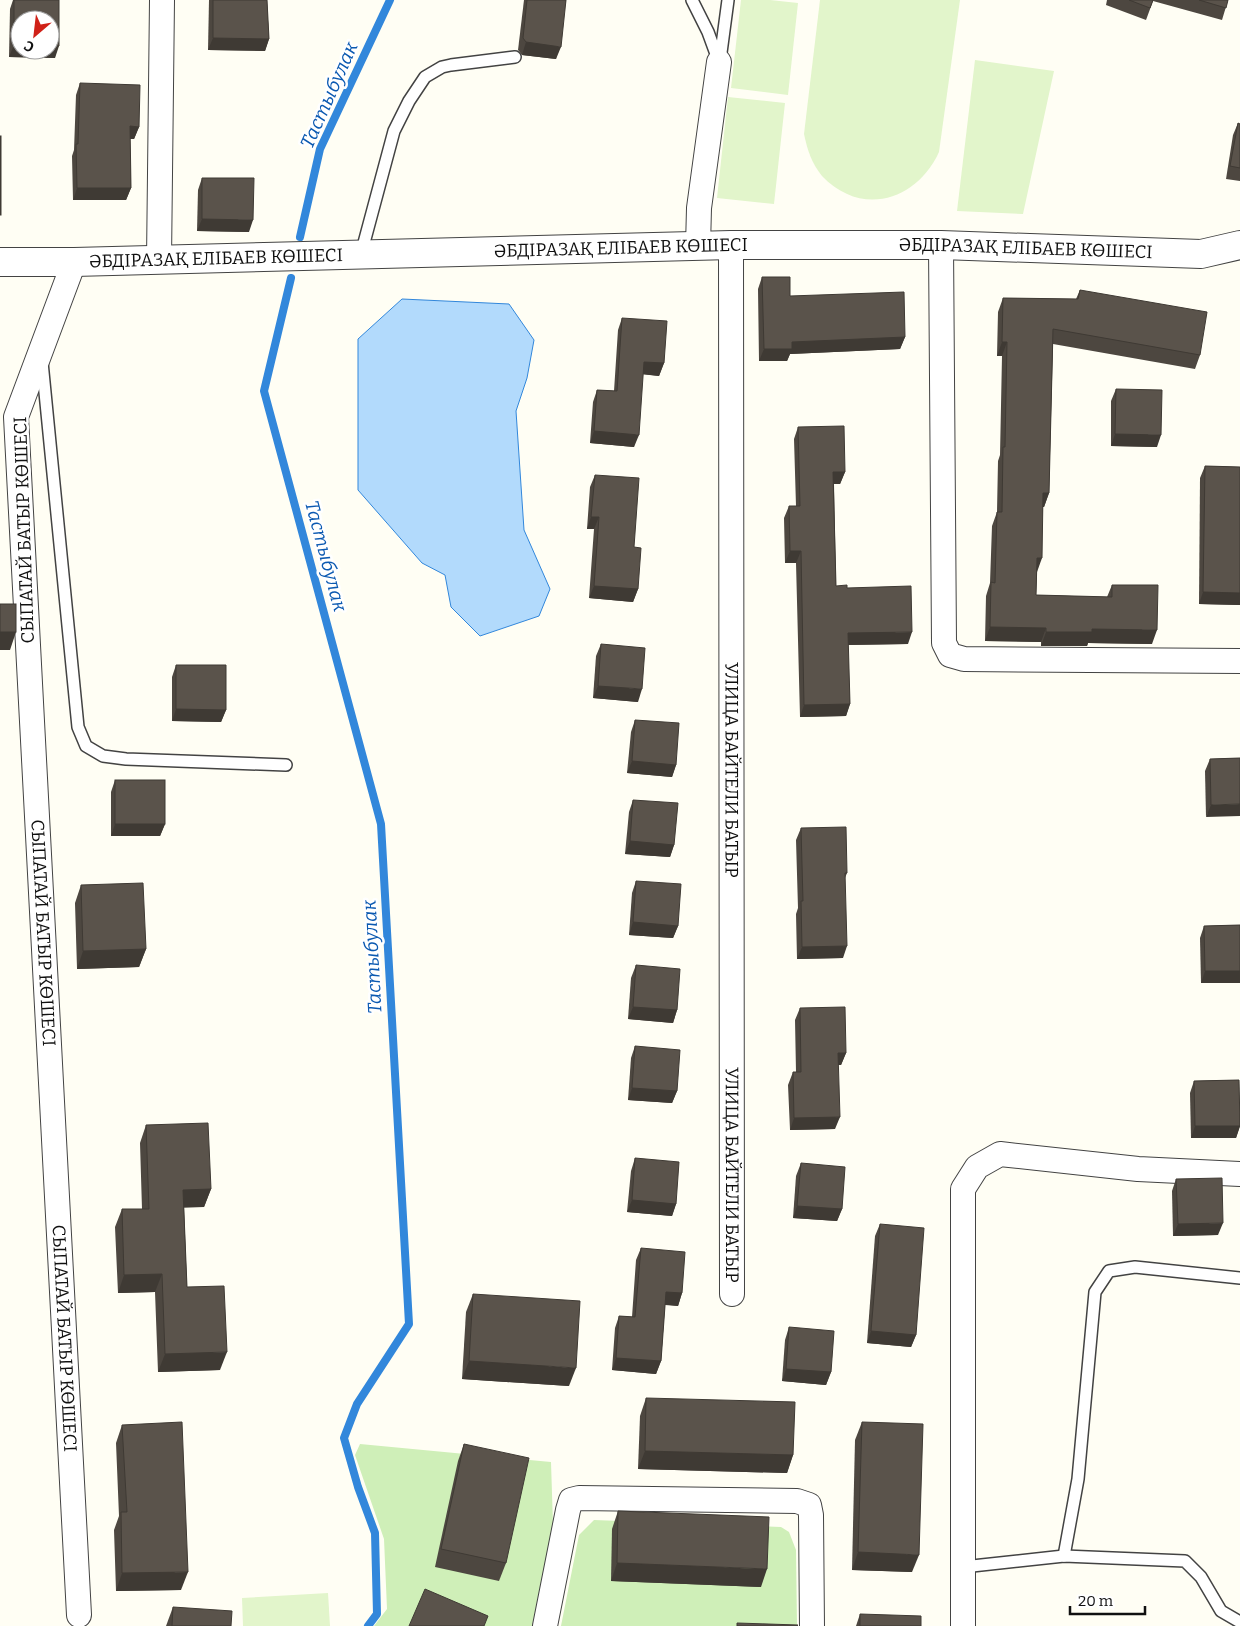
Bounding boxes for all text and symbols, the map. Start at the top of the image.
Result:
north arrow [10,10,60,60]
text: С [21,36,37,56]
water label: Тастыбулак [295,38,363,152]
street label: ӘБДІРАЗАҚ ЕЛІБАЕВ КӨШЕСІ [494,234,748,262]
street label: ӘБДІРАЗАҚ ЕЛІБАЕВ КӨШЕСІ [899,234,1153,263]
street label: ӘБДІРАЗАҚ ЕЛІБАЕВ КӨШЕСІ [89,244,343,273]
street label: СЫПАТАЙ БАТЫР КӨШЕСІ [9,416,39,644]
water label: Тастыбулак [300,498,352,614]
street label: УЛИЦА БАЙТЕЛИ БАТЫР [720,662,743,878]
street label: СЫПАТАЙ БАТЫР КӨШЕСІ [26,819,60,1047]
water label: Тастыбулак [358,899,386,1014]
street label: УЛИЦА БАЙТЕЛИ БАТЫР [721,1067,743,1283]
street label: СЫПАТАЙ БАТЫР КӨШЕСІ [47,1224,81,1452]
scale bar [1070,1584,1145,1616]
text: 20 m [1078,1592,1114,1610]

